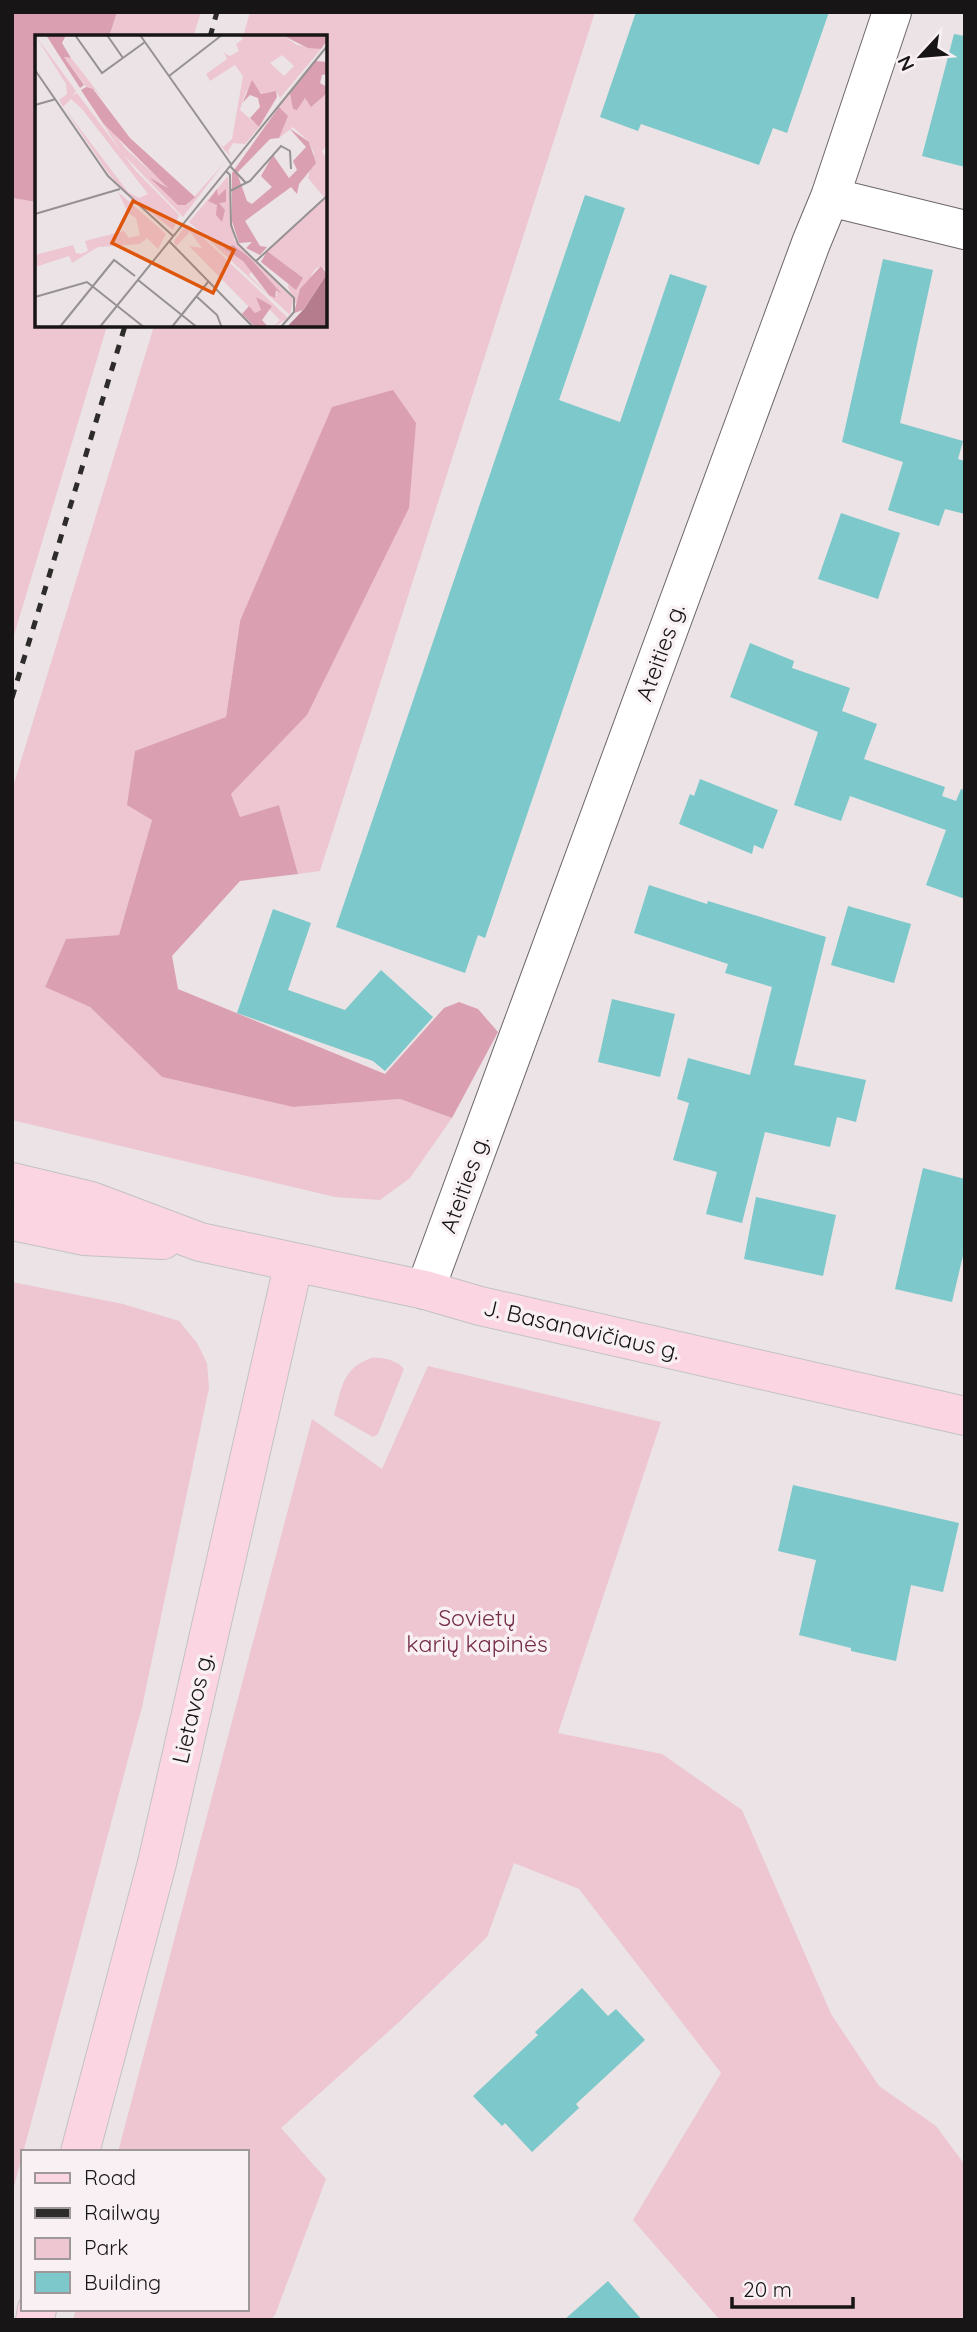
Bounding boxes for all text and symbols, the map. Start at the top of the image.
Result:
north arrow [886,21,956,91]
inset map [35,35,327,327]
text: N [892,52,920,75]
street label: Ateities g. [629,599,691,705]
street label: Ateities g. [433,1131,495,1237]
street label: J. Basanavičiaus g. [481,1292,683,1366]
park label: Sovietų karių kapinės [406,1603,548,1658]
street label: Lietavos g. [165,1650,219,1766]
legend [21,2150,248,2311]
text: Road [84,2164,136,2190]
text: Railway [84,2199,160,2225]
text: Park [84,2234,128,2260]
scale bar [732,2266,853,2310]
text: Building [84,2269,161,2295]
text: 20 m [743,2276,792,2302]

